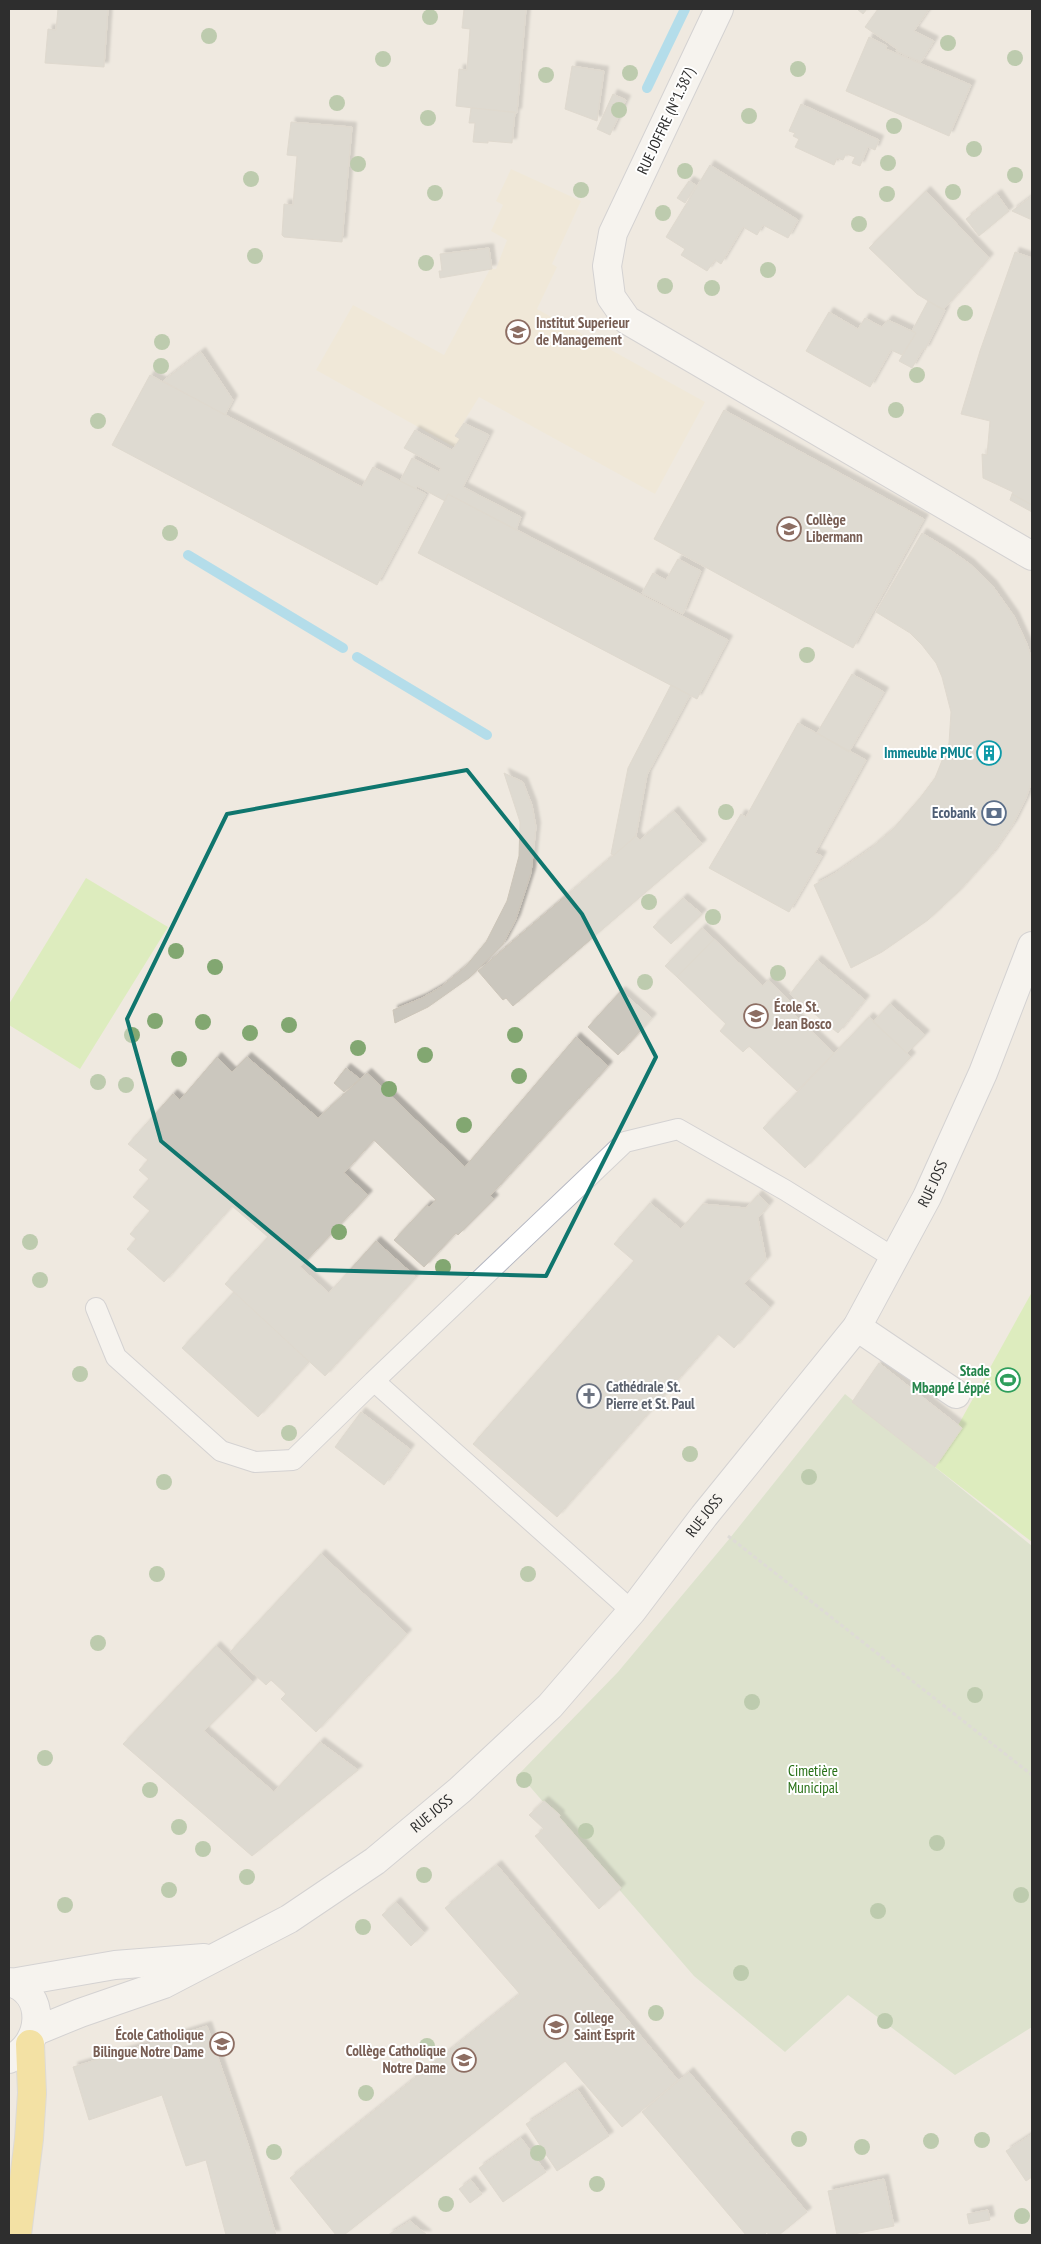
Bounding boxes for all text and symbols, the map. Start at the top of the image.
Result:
street label: RUE JOFFRE (N°1.387) [633,64,699,177]
place label: Institut Superieur de Management [536,313,630,349]
school or university icon: Institut Superieur de Management [505,319,531,345]
place label: Collège Libermann [806,510,863,546]
school or university icon: Collège Libermann [776,516,802,542]
building icon: Immeuble PMUC [976,740,1002,766]
place label: Immeuble PMUC [884,743,972,762]
bank icon: Ecobank [981,800,1007,826]
place label: Ecobank [932,803,977,822]
place label: École St. Jean Bosco [773,997,832,1033]
school or university icon: École St. Jean Bosco [743,1003,769,1029]
street label: RUE JOSS [913,1157,951,1210]
place label: Stade Mbappé Léppé [912,1361,990,1397]
sports icon: Stade Mbappé Léppé [995,1367,1021,1393]
place label: Cathédrale St. Pierre et St. Paul [606,1377,695,1413]
church icon: Cathédrale St. Pierre et St. Paul [576,1383,602,1409]
street label: RUE JOSS [681,1490,727,1541]
park label: Cimetière Municipal [788,1761,839,1797]
street label: RUE JOSS [406,1790,456,1836]
place label: College Saint Esprit [574,2008,636,2044]
school or university icon: College Saint Esprit [543,2014,569,2040]
place label: École Catholique Bilingue Notre Dame [93,2025,204,2061]
school or university icon: École Catholique Bilingue Notre Dame [209,2031,235,2057]
place label: Collège Catholique Notre Dame [346,2041,446,2077]
school or university icon: Collège Catholique Notre Dame [451,2047,477,2073]

